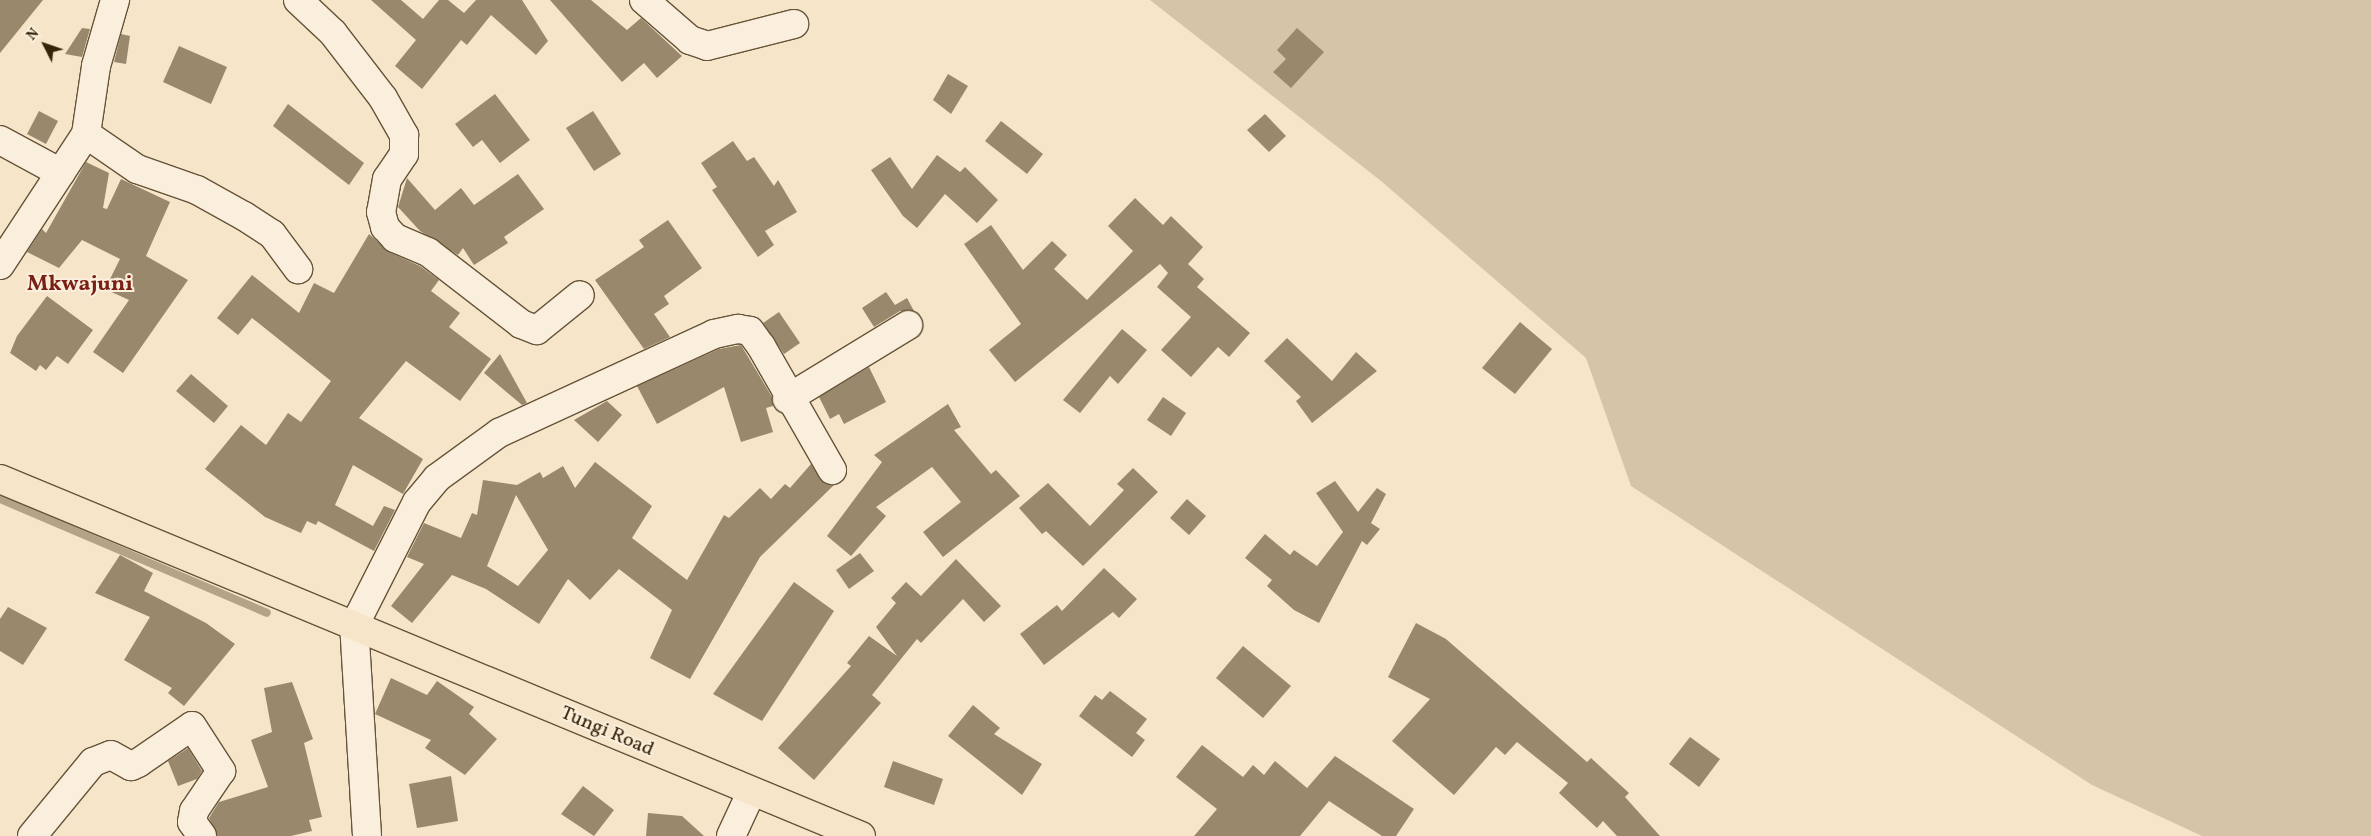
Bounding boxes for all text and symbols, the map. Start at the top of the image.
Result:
north arrow [20,20,70,70]
text: N [23,25,44,45]
district label: Mkwajuni [27,272,133,298]
street label: Tungi Road [557,702,657,762]

